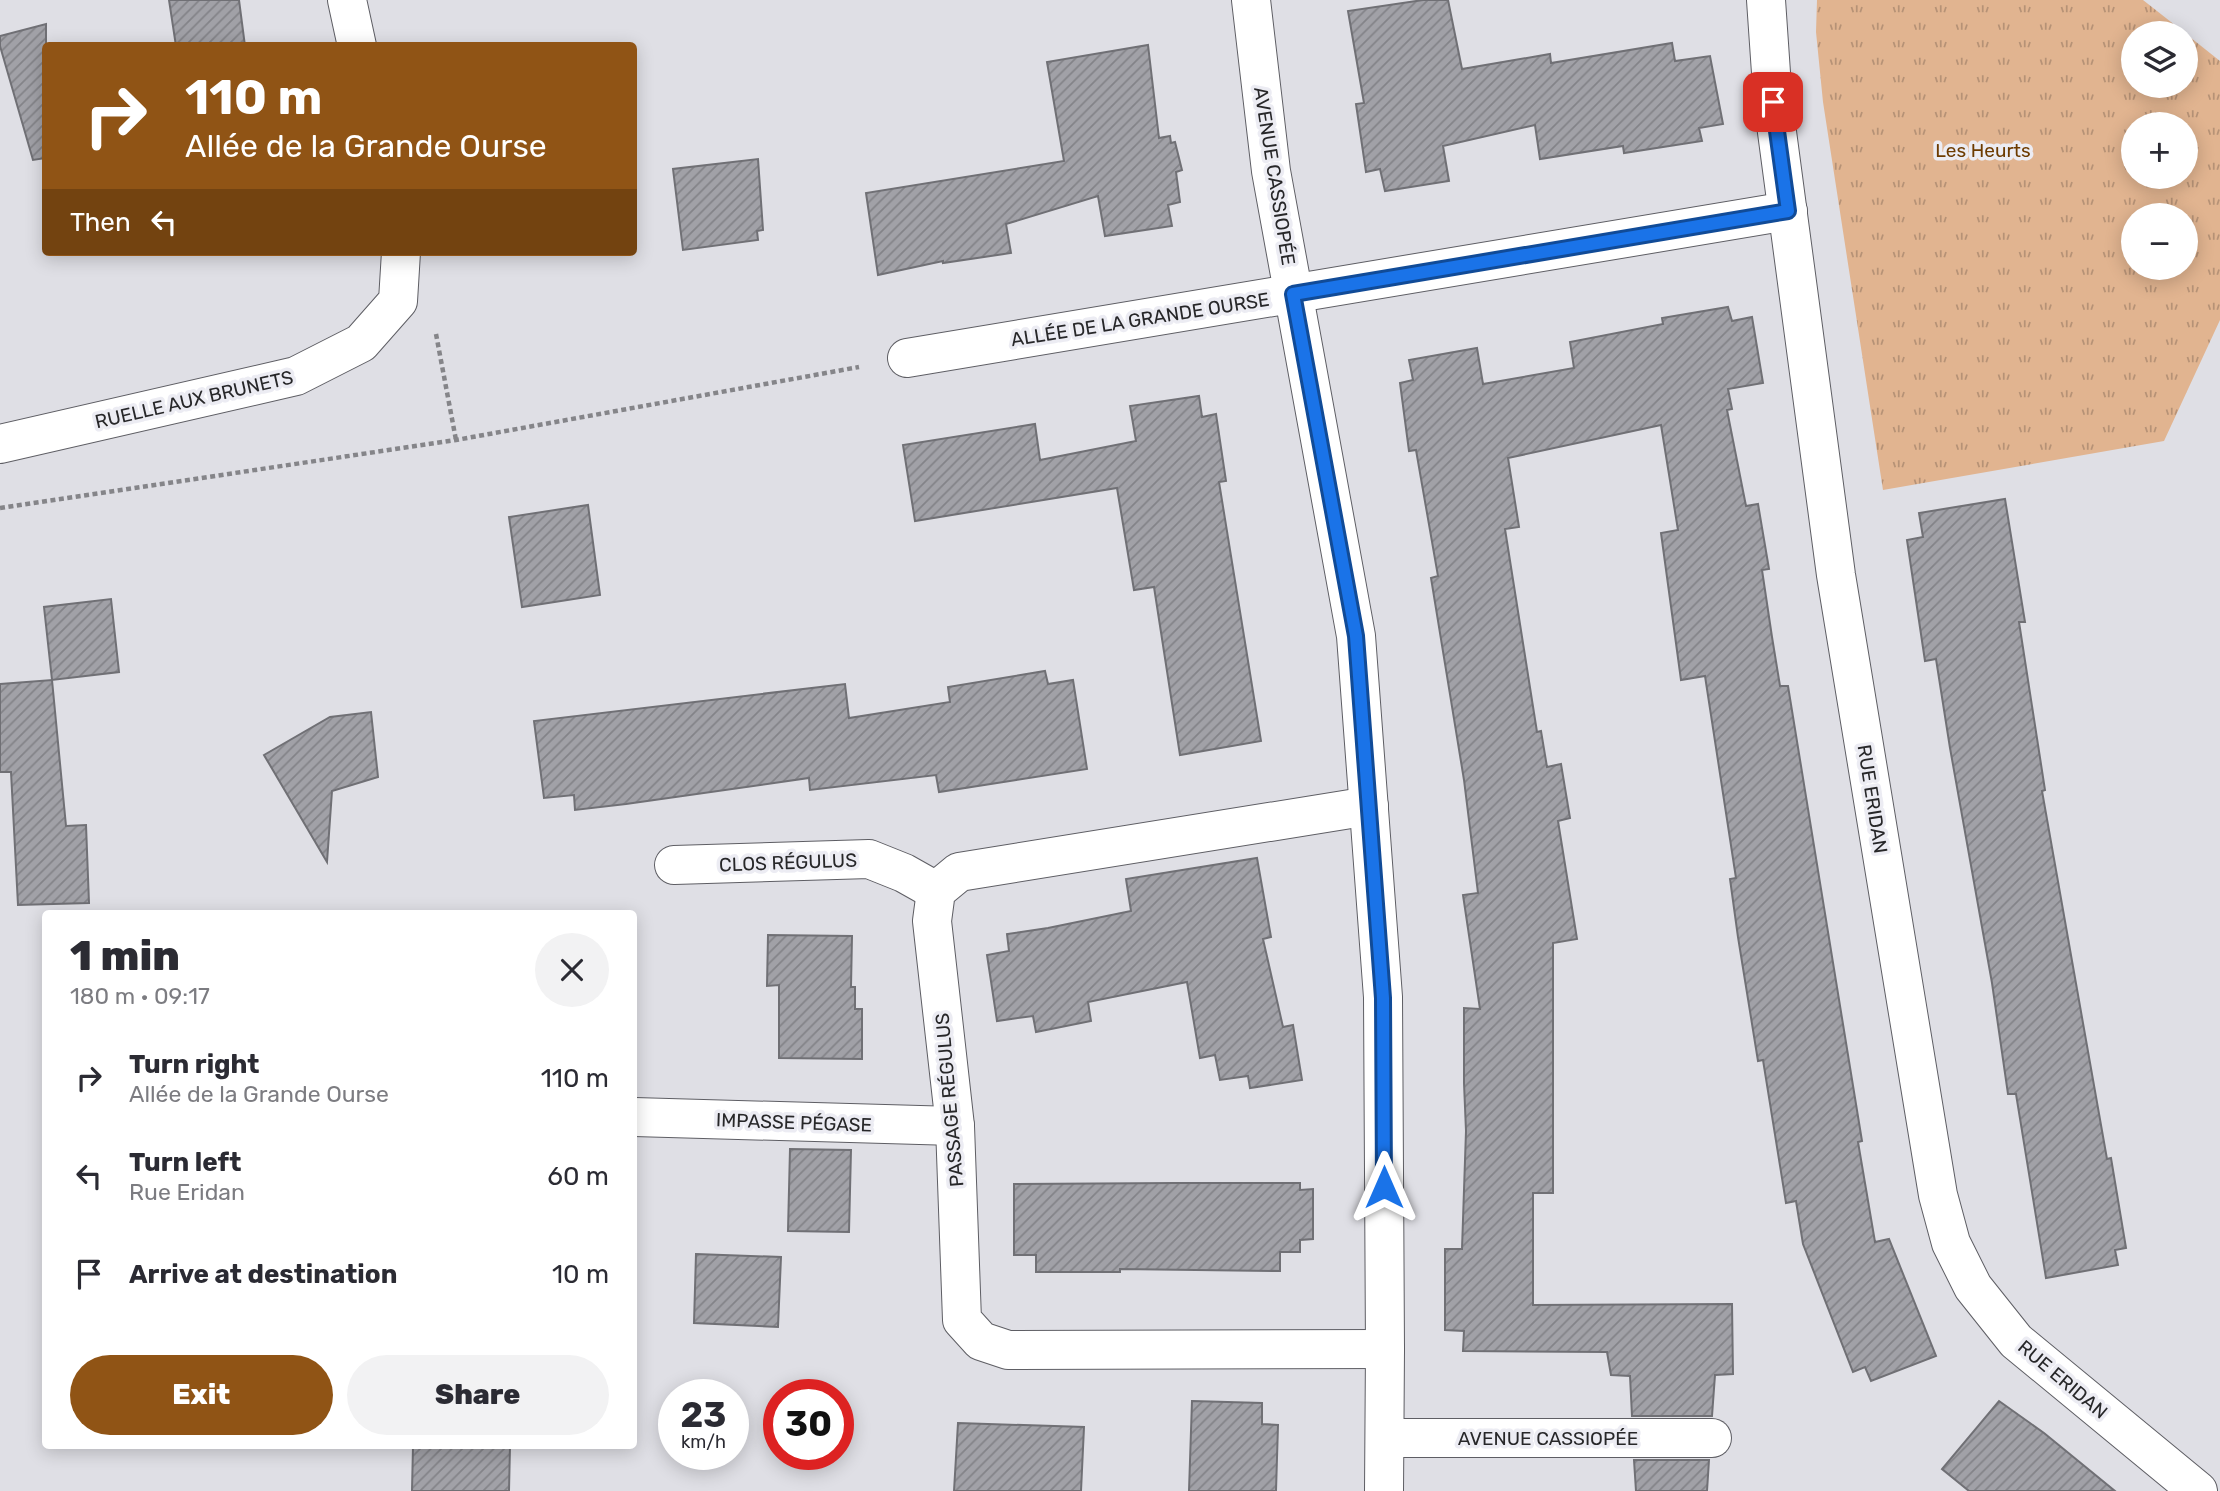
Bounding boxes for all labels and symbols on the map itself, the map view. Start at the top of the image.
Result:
pin [1743,72,1803,132]
street label: AVENUE CASSIOPÉE [1249,85,1300,267]
park label: Les Heurts [1935,139,2031,162]
street label: ALLÉE DE LA GRANDE OURSE [1009,288,1271,351]
street label: RUELLE AUX BRUNETS [93,365,295,433]
street label: RUE ERIDAN [1853,743,1892,855]
street label: CLOS RÉGULUS [719,849,857,876]
street label: PASSAGE RÉGULUS [930,1012,969,1188]
street label: IMPASSE PÉGASE [716,1108,872,1137]
position arrow [1347,1150,1421,1224]
street label: RUE ERIDAN [2013,1335,2112,1424]
speed limit sign: 30 [763,1379,854,1470]
street label: AVENUE CASSIOPÉE [1458,1427,1638,1450]

